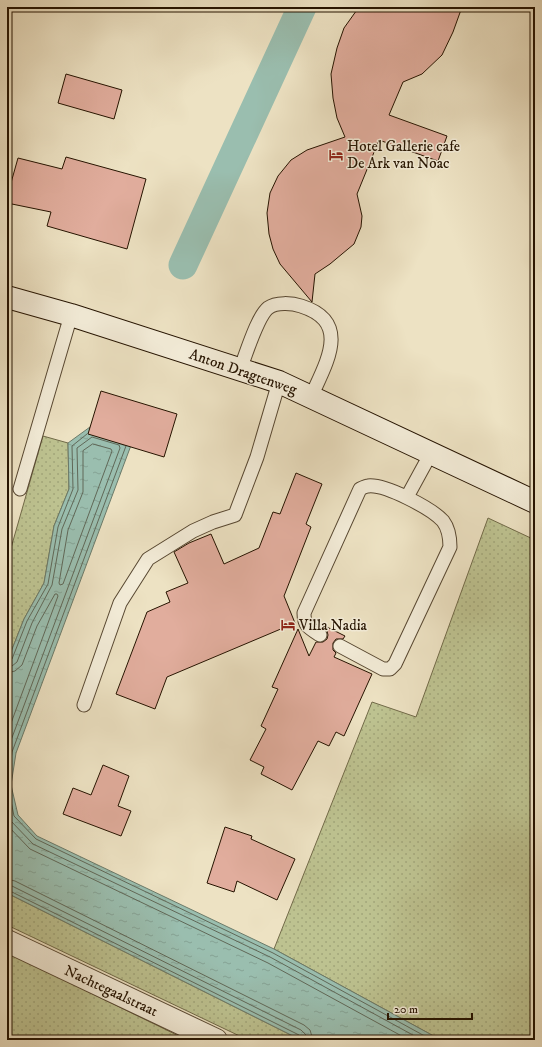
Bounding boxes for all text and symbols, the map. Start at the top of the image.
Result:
place label: Hotel Gallerie cafe De Ark van Noac [347,137,460,173]
hotel icon: Hotel Gallerie cafe De Ark van Noac [328,147,344,163]
street label: Anton Dragtenweg [187,345,300,400]
place label: Villa Nadia [298,616,368,635]
hotel icon: Villa Nadia [280,617,296,633]
street label: Nachtegaalstraat [61,961,161,1021]
scale bar [388,995,472,1021]
text: 20 m [394,1002,418,1017]

